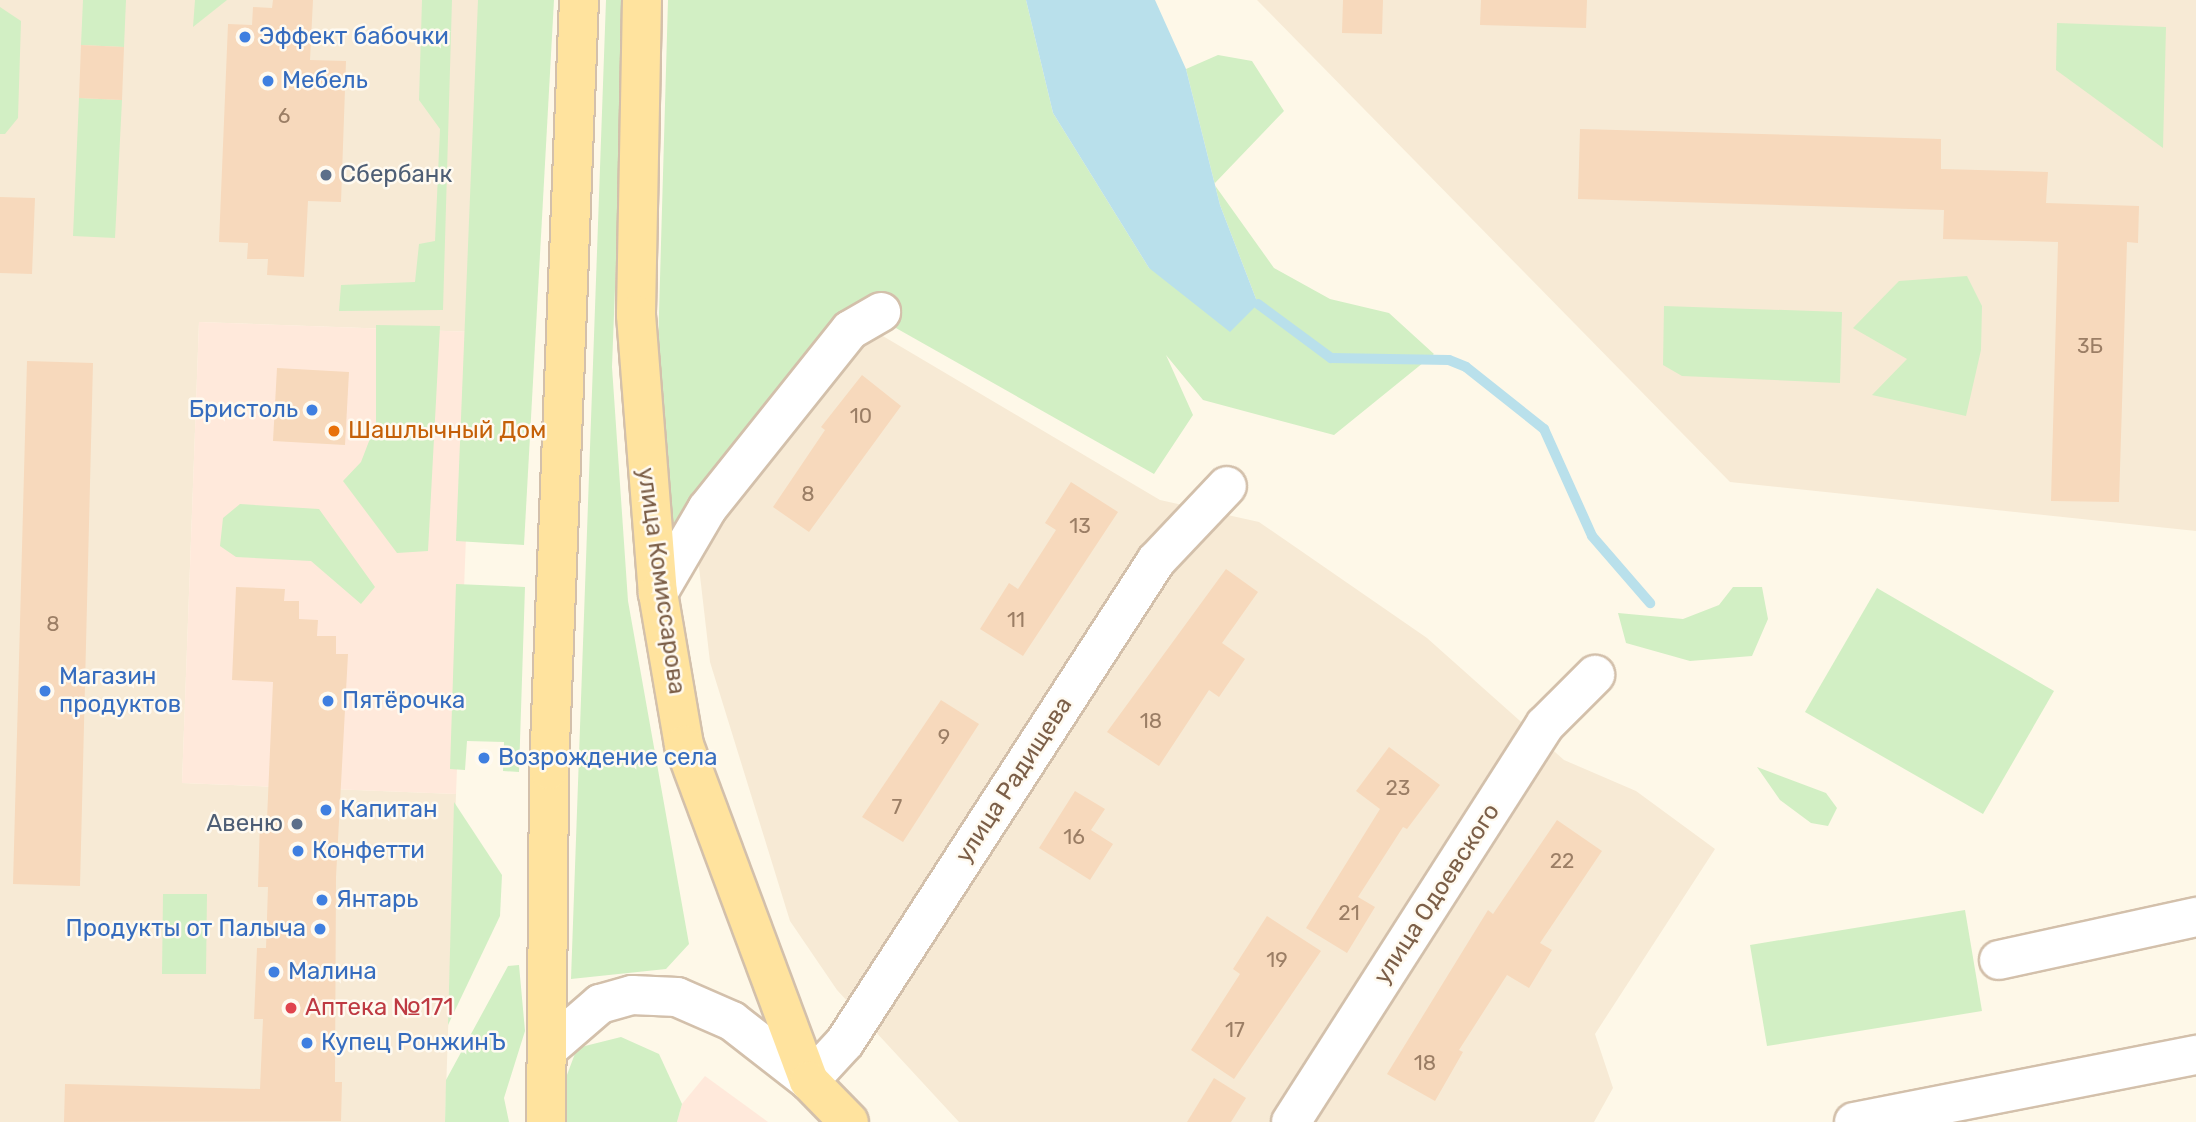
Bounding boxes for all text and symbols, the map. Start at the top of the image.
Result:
place label: Эффект бабочки [259,23,449,51]
marker: Эффект бабочки [237,29,253,45]
place label: Мебель [282,67,368,95]
marker: Мебель [260,73,276,89]
house number: 6 [278,103,290,129]
place label: Сбербанк [340,161,452,189]
marker: Сбербанк [318,167,334,183]
house number: 3Б [2077,333,2103,359]
place label: Бристоль [189,396,298,424]
marker: Бристоль [304,402,320,418]
house number: 10 [850,403,872,429]
place label: Шашлычный Дом [348,417,546,445]
marker: Шашлычный Дом [326,423,342,439]
street label: улица Комиссарова [631,466,691,696]
house number: 8 [801,481,815,507]
house number: 13 [1069,513,1091,539]
house number: 11 [1007,607,1025,633]
house number: 8 [46,611,60,637]
place label: Магазин продуктов [59,663,181,719]
marker: Магазин продуктов [37,683,53,699]
place label: Пятёрочка [342,687,465,715]
street label: улица Радищева [950,692,1078,868]
marker: Пятёрочка [320,693,336,709]
house number: 18 [1140,708,1162,734]
house number: 9 [938,724,950,750]
place label: Возрождение села [498,744,717,772]
marker: Возрождение села [476,750,492,766]
house number: 23 [1386,775,1410,801]
house number: 7 [892,794,902,820]
place label: Капитан [340,796,438,824]
street label: улица Одоевского [1368,798,1506,990]
marker: Капитан [318,802,334,818]
place label: Авеню [206,810,283,838]
marker: Авеню [289,816,305,832]
house number: 16 [1063,824,1085,850]
place label: Конфетти [312,837,425,865]
marker: Конфетти [290,843,306,859]
house number: 22 [1550,848,1574,874]
place label: Янтарь [336,886,418,914]
marker: Янтарь [314,892,330,908]
house number: 21 [1338,900,1360,926]
place label: Продукты от Палыча [66,915,306,943]
marker: Продукты от Палыча [312,921,328,937]
house number: 19 [1266,947,1288,973]
place label: Малина [288,958,377,986]
marker: Малина [266,964,282,980]
place label: Аптека №171 [305,994,454,1022]
marker: Аптека №171 [283,1000,299,1016]
house number: 17 [1225,1017,1245,1043]
place label: Купец РонжинЪ [321,1029,506,1057]
marker: Купец РонжинЪ [299,1035,315,1051]
house number: 18 [1414,1050,1436,1076]

